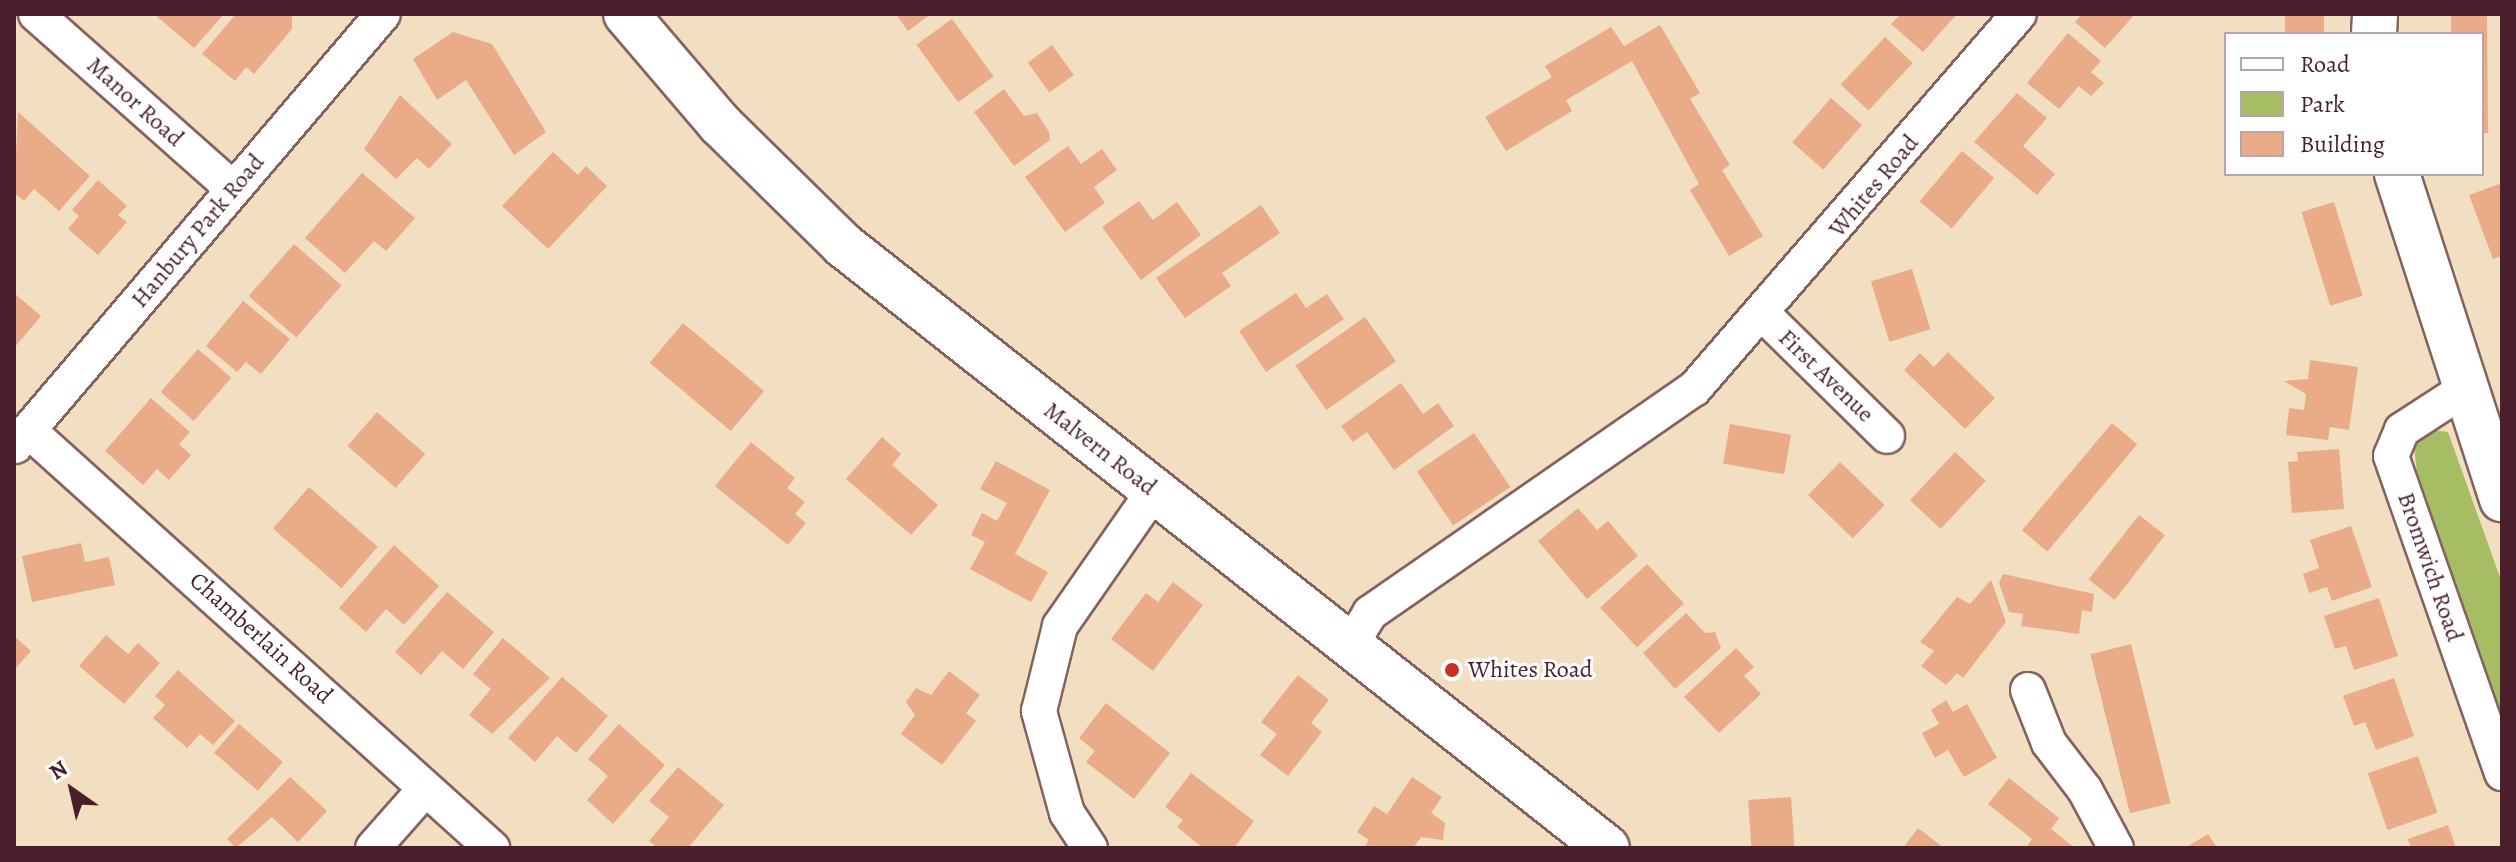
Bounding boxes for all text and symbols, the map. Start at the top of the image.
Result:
legend [2224,32,2484,176]
text: Road [2300,48,2350,80]
street label: Manor Road [81,51,189,153]
text: Park [2300,88,2345,120]
text: Building [2300,128,2385,160]
street label: Whites Road [1823,129,1925,243]
street label: Hanbury Park Road [125,148,271,314]
street label: First Avenue [1772,323,1880,429]
street label: Malvern Road [1038,396,1162,502]
street label: Bromwich Road [2391,489,2469,645]
street label: Chamberlain Road [183,566,339,710]
place label: Whites Road [1468,656,1593,684]
marker: Whites Road [1443,661,1461,679]
north arrow [32,750,112,830]
text: N [44,753,74,787]

